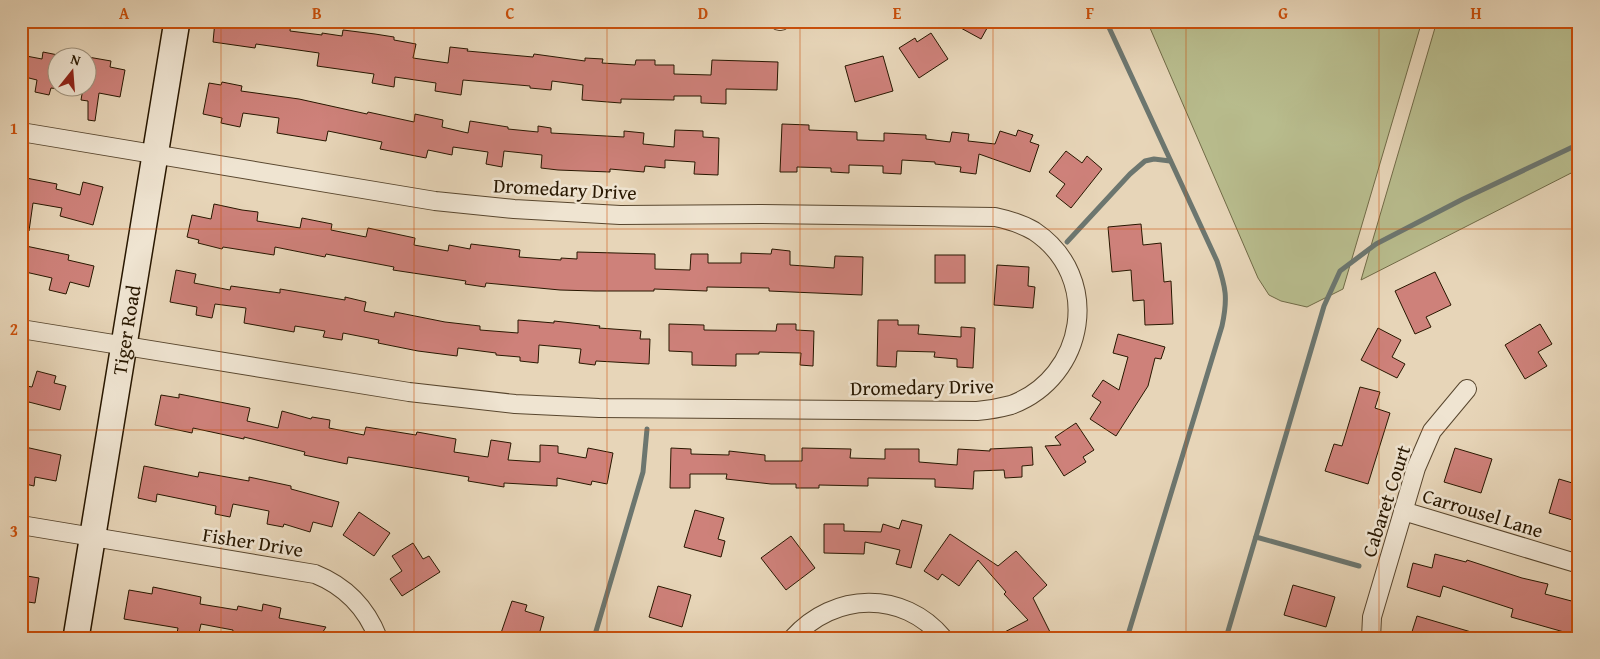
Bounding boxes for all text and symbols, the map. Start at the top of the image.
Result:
text: A [119,1,130,25]
text: B [312,1,322,25]
text: C [505,1,515,25]
text: D [698,1,708,25]
text: E [893,1,902,25]
text: F [1086,1,1094,25]
text: G [1278,1,1288,25]
text: H [1470,1,1482,25]
north arrow [48,48,98,98]
text: N [68,49,84,71]
text: 1 [10,116,18,140]
street label: Dromedary Drive [493,170,637,207]
street label: Tiger Road [104,283,148,377]
text: 2 [10,317,18,341]
street label: Dromedary Drive [850,371,994,402]
street label: Cabaret Court [1354,441,1417,561]
street label: Carrousel Lane [1419,480,1547,545]
text: 3 [10,519,18,543]
street label: Fisher Drive [201,519,305,564]

